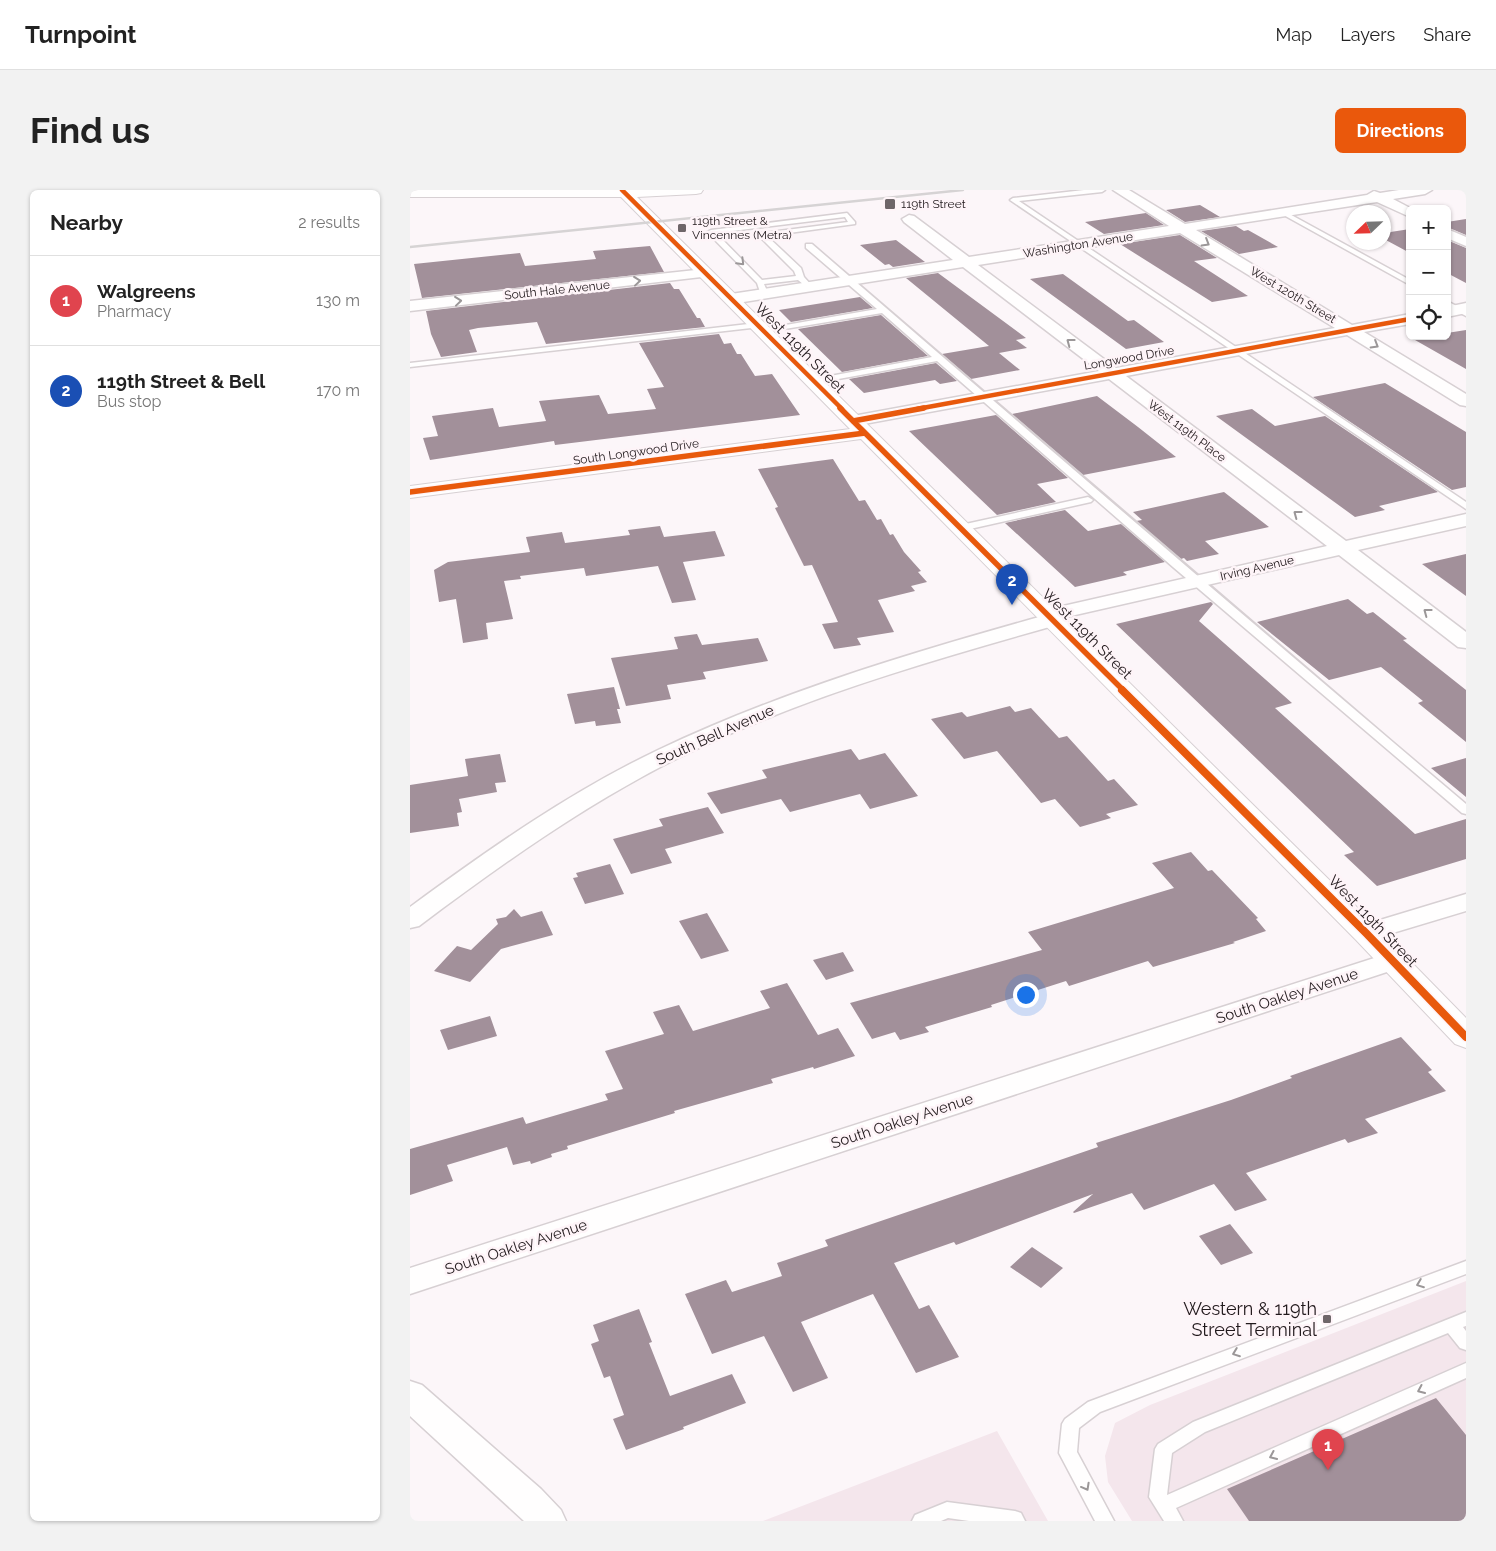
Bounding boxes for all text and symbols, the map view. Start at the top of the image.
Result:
text: Turnpoint [25,20,137,49]
text: Map [1276,24,1312,45]
text: Layers [1340,24,1395,45]
text: Share [1423,24,1471,45]
button: Directions [1335,108,1466,153]
text: Find us [30,110,150,151]
marker: 119th Street [883,197,897,211]
place label: 119th Street [901,197,966,211]
north arrow [1346,205,1391,250]
map controls [1406,205,1451,340]
button: + [1406,205,1451,250]
text: Nearby [50,210,123,235]
text: 2 results [298,213,360,232]
place label: 119th Street & Vincennes (Metra) [692,214,792,242]
marker: 119th Street & Vincennes (Metra) [676,222,688,234]
street label: Washington Avenue [1022,229,1134,261]
one-way arrow [1201,236,1210,246]
button: − [1406,250,1451,295]
one-way arrow [735,256,744,265]
street label: West 120th Street [1248,264,1338,326]
one-way arrow [634,276,642,287]
street label: South Hale Avenue [504,277,610,303]
text: Walgreens [97,280,196,302]
text: 1 [62,291,70,310]
text: 130 m [316,291,360,310]
button: locate [1406,295,1451,340]
one-way arrow [455,296,463,307]
street label: West 119th Street [751,299,849,397]
text: Pharmacy [97,302,171,321]
one-way arrow [1370,339,1379,349]
one-way arrow [1067,340,1076,348]
street label: Longwood Drive [1083,343,1175,373]
text: 119th Street & Bell [97,370,265,392]
text: 2 [61,381,71,400]
text: 170 m [316,381,360,400]
text: Bus stop [97,392,161,411]
street label: West 119th Place [1145,397,1229,465]
street label: South Longwood Drive [572,436,700,468]
one-way arrow [1293,511,1303,520]
street label: Irving Avenue [1219,553,1295,583]
pin: 2 [996,564,1028,605]
street label: West 119th Street [1038,585,1136,683]
one-way arrow [1423,609,1433,618]
street label: South Bell Avenue [653,701,777,769]
street label: West 119th Street [1325,871,1421,971]
street label: South Oakley Avenue [1214,964,1360,1027]
your location [1013,982,1039,1008]
street label: South Oakley Avenue [829,1089,975,1152]
street label: South Oakley Avenue [443,1215,589,1278]
one-way arrow [1417,1278,1425,1288]
place label: Western & 119th Street Terminal [1183,1298,1317,1340]
marker: Western & 119th Street Terminal [1321,1313,1333,1325]
one-way arrow [1232,1348,1240,1358]
one-way arrow [1417,1384,1426,1395]
pin: 1 [1312,1429,1344,1470]
one-way arrow [1269,1450,1278,1461]
one-way arrow [1080,1481,1090,1490]

